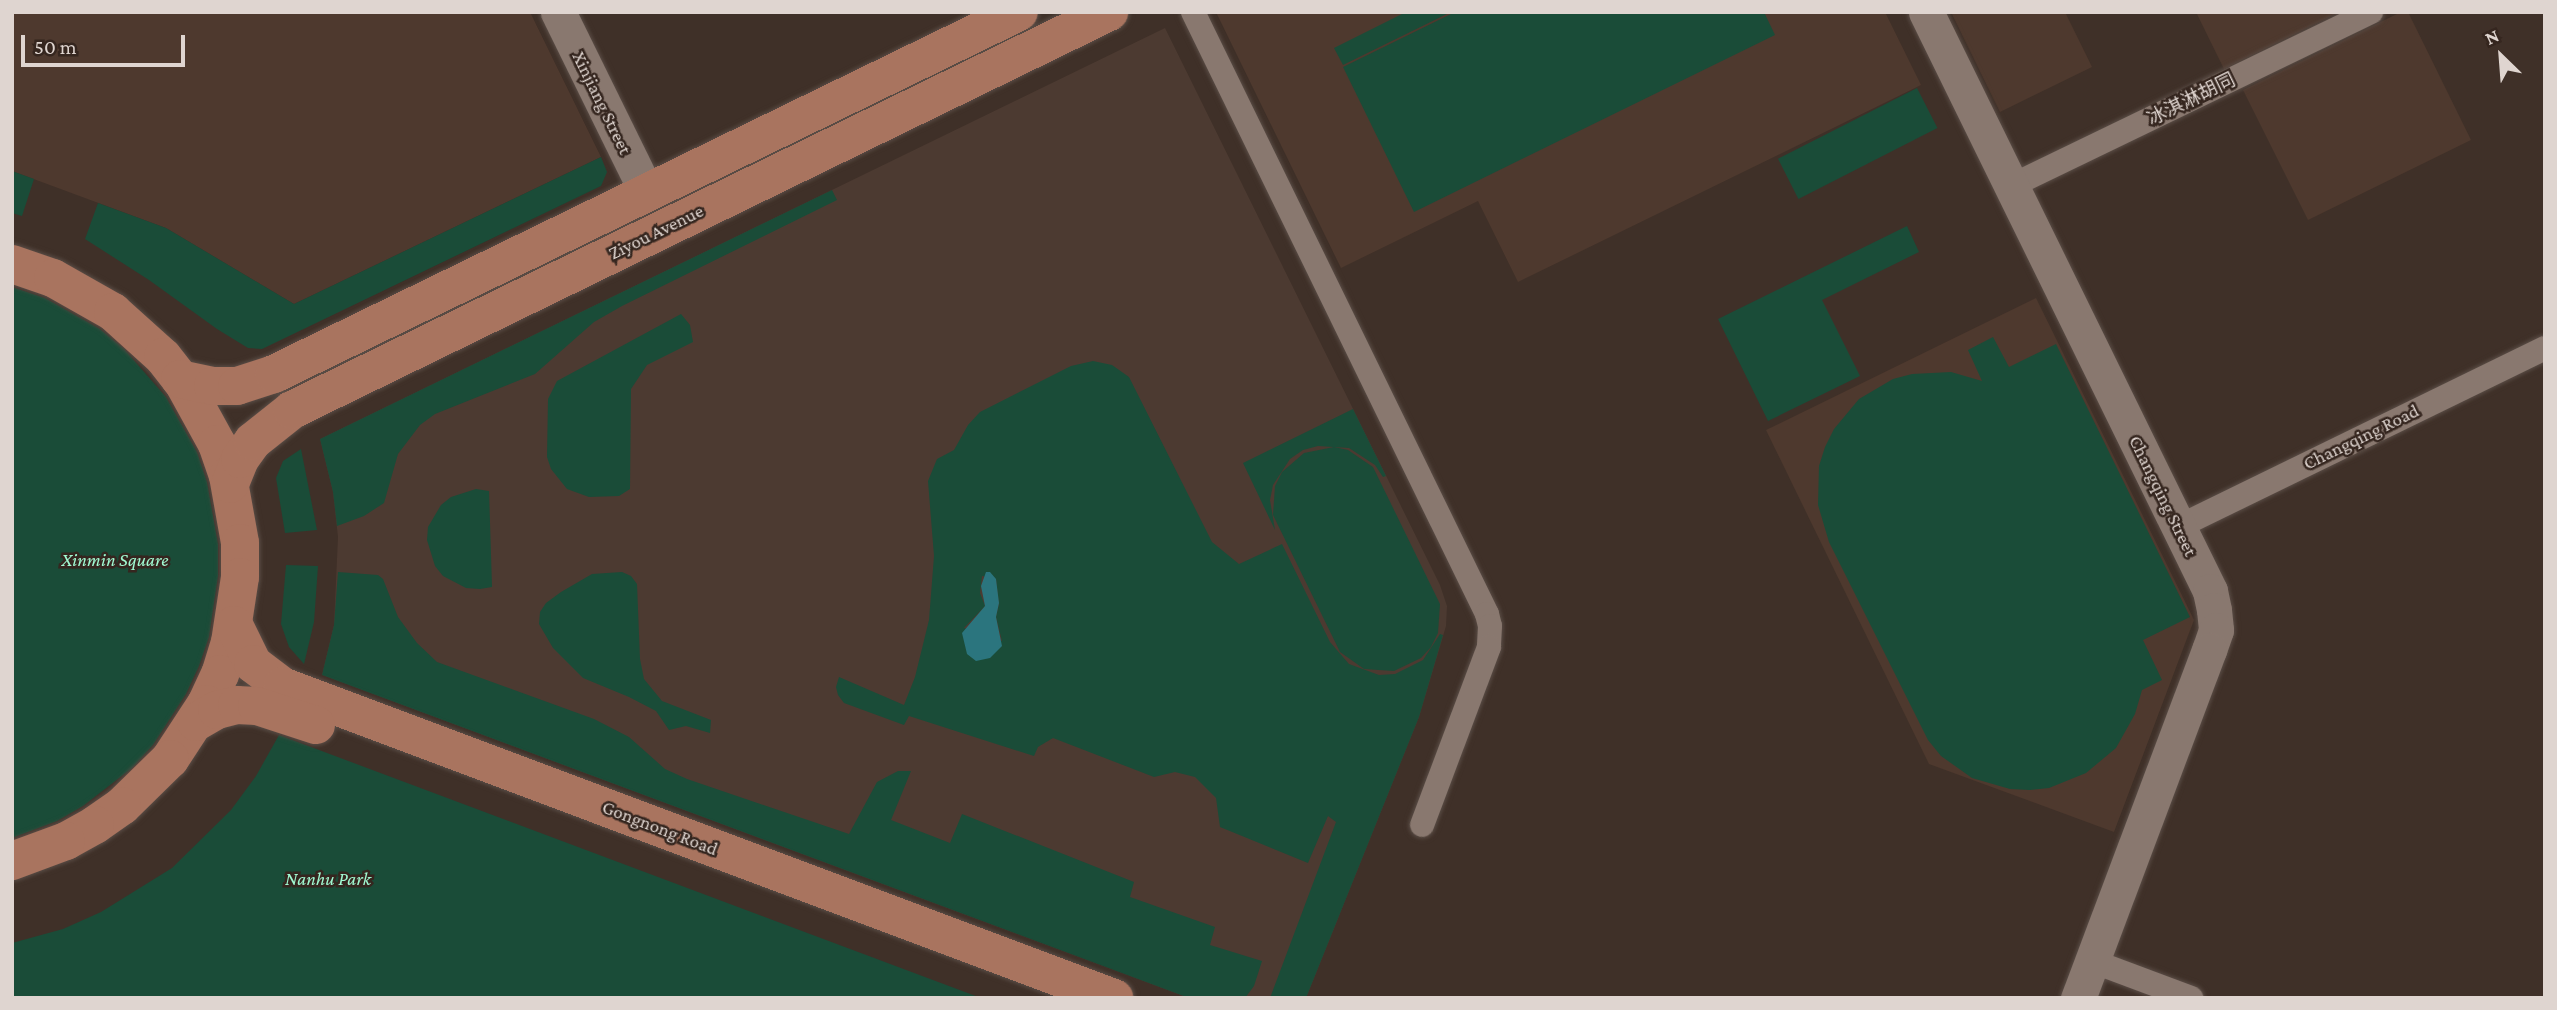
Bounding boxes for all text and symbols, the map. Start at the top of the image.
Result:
scale bar [24,21,189,65]
north arrow [2466,21,2536,91]
text: N [2482,24,2502,49]
text: 50 m [34,35,77,59]
street label: Xinjiang Street [567,48,637,158]
street label: 冰淇淋胡同 [2143,68,2239,130]
street label: Ziyou Avenue [605,199,707,265]
street label: Changqing Road [2300,399,2422,475]
street label: Changqing Street [2124,432,2202,560]
park label: Xinmin Square [62,549,168,571]
street label: Gongnong Road [599,796,721,860]
park label: Nanhu Park [285,868,371,890]

